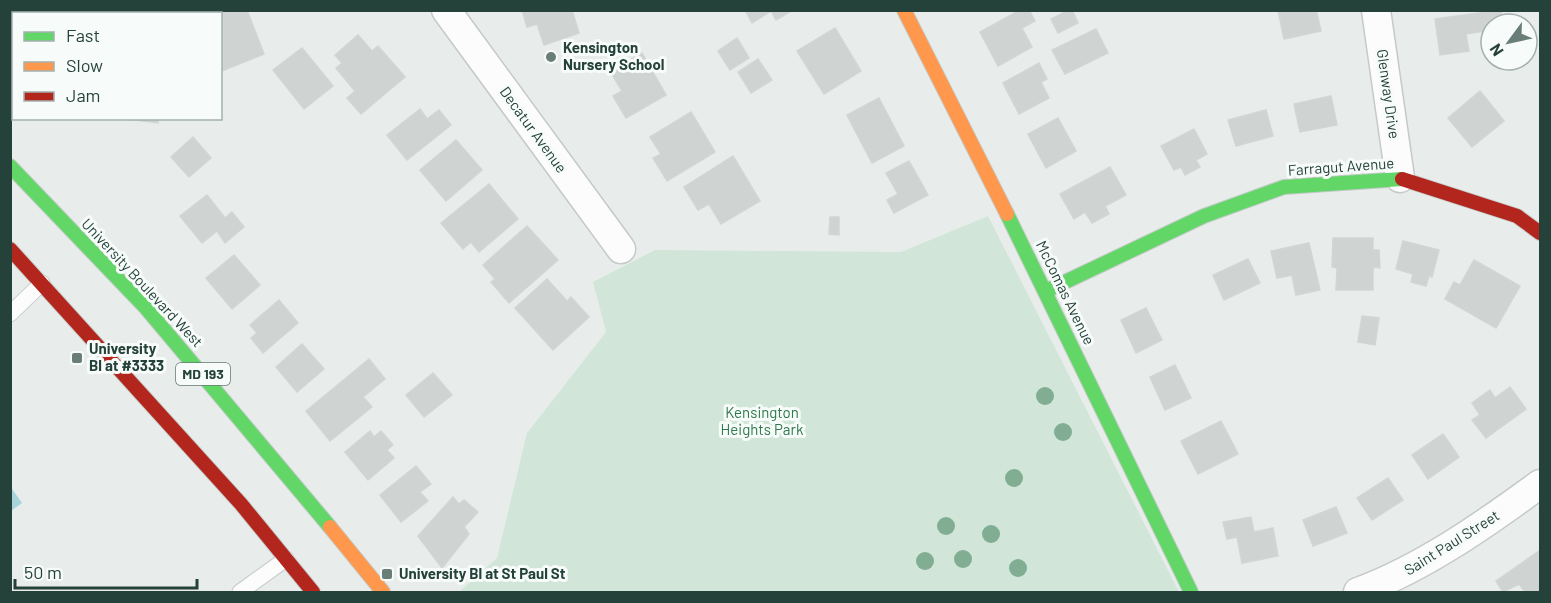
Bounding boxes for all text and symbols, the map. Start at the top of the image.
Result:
legend [12,12,222,120]
north arrow [1479,12,1539,72]
text: Fast [66,24,100,46]
place label: Kensington Nursery School [563,38,664,73]
text: N [1485,41,1507,60]
street label: Glenway Drive [1374,48,1404,140]
marker: Kensington Nursery School [544,50,558,64]
text: Slow [66,54,103,76]
street label: Decatur Avenue [496,83,571,176]
text: Jam [66,84,100,106]
street label: Farragut Avenue [1287,153,1395,179]
street label: University Boulevard West [78,214,207,350]
street label: McComas Avenue [1033,237,1099,348]
place label: University Bl at #3333 [89,339,164,374]
marker: University Bl at #3333 [70,351,84,365]
road number: MD 193 [176,363,230,385]
park label: Kensington Heights Park [721,403,804,438]
street label: Saint Paul Street [1401,506,1502,579]
scale bar [15,552,196,590]
text: 50 m [24,561,62,583]
place label: University Bl at St Paul St [399,564,566,582]
marker: University Bl at St Paul St [380,567,394,581]

